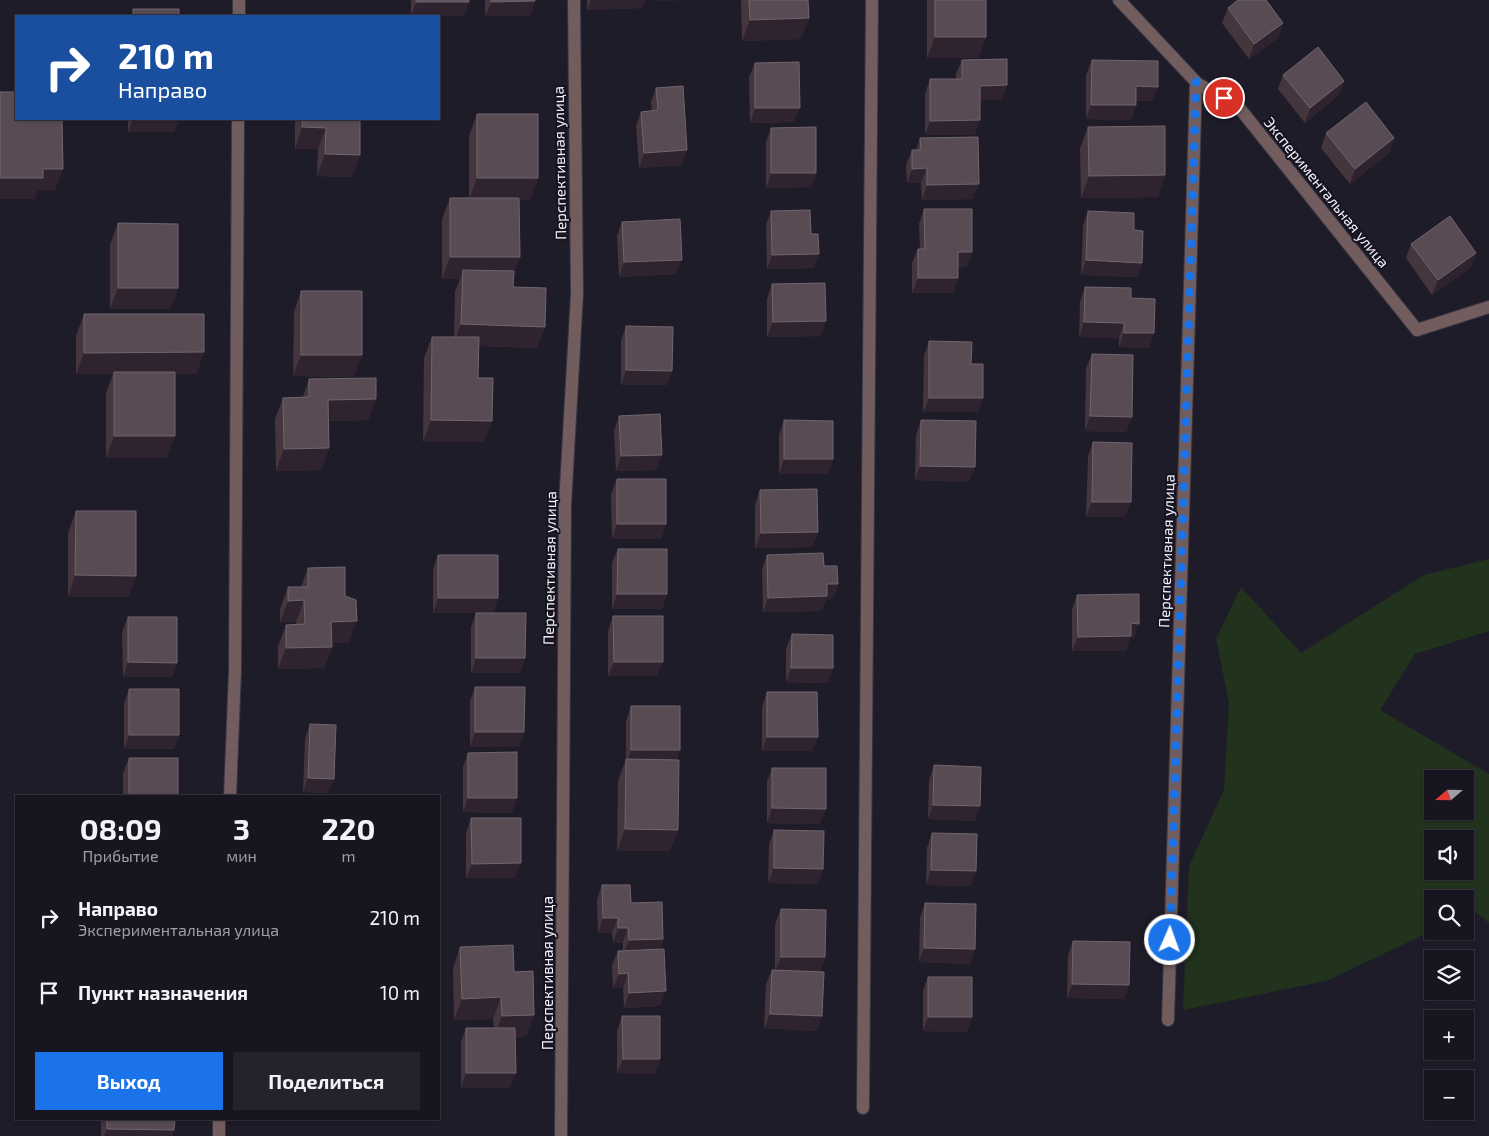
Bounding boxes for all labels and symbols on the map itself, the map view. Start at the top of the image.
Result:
pin [1203,77,1245,119]
street label: Перспективная улица [549,86,570,240]
street label: Экспериментальная улица [1260,113,1393,272]
street label: Перспективная улица [1154,474,1179,628]
street label: Перспективная улица [539,491,560,645]
north arrow [1424,770,1474,820]
street label: Перспективная улица [538,896,557,1050]
position arrow [1143,913,1195,965]

